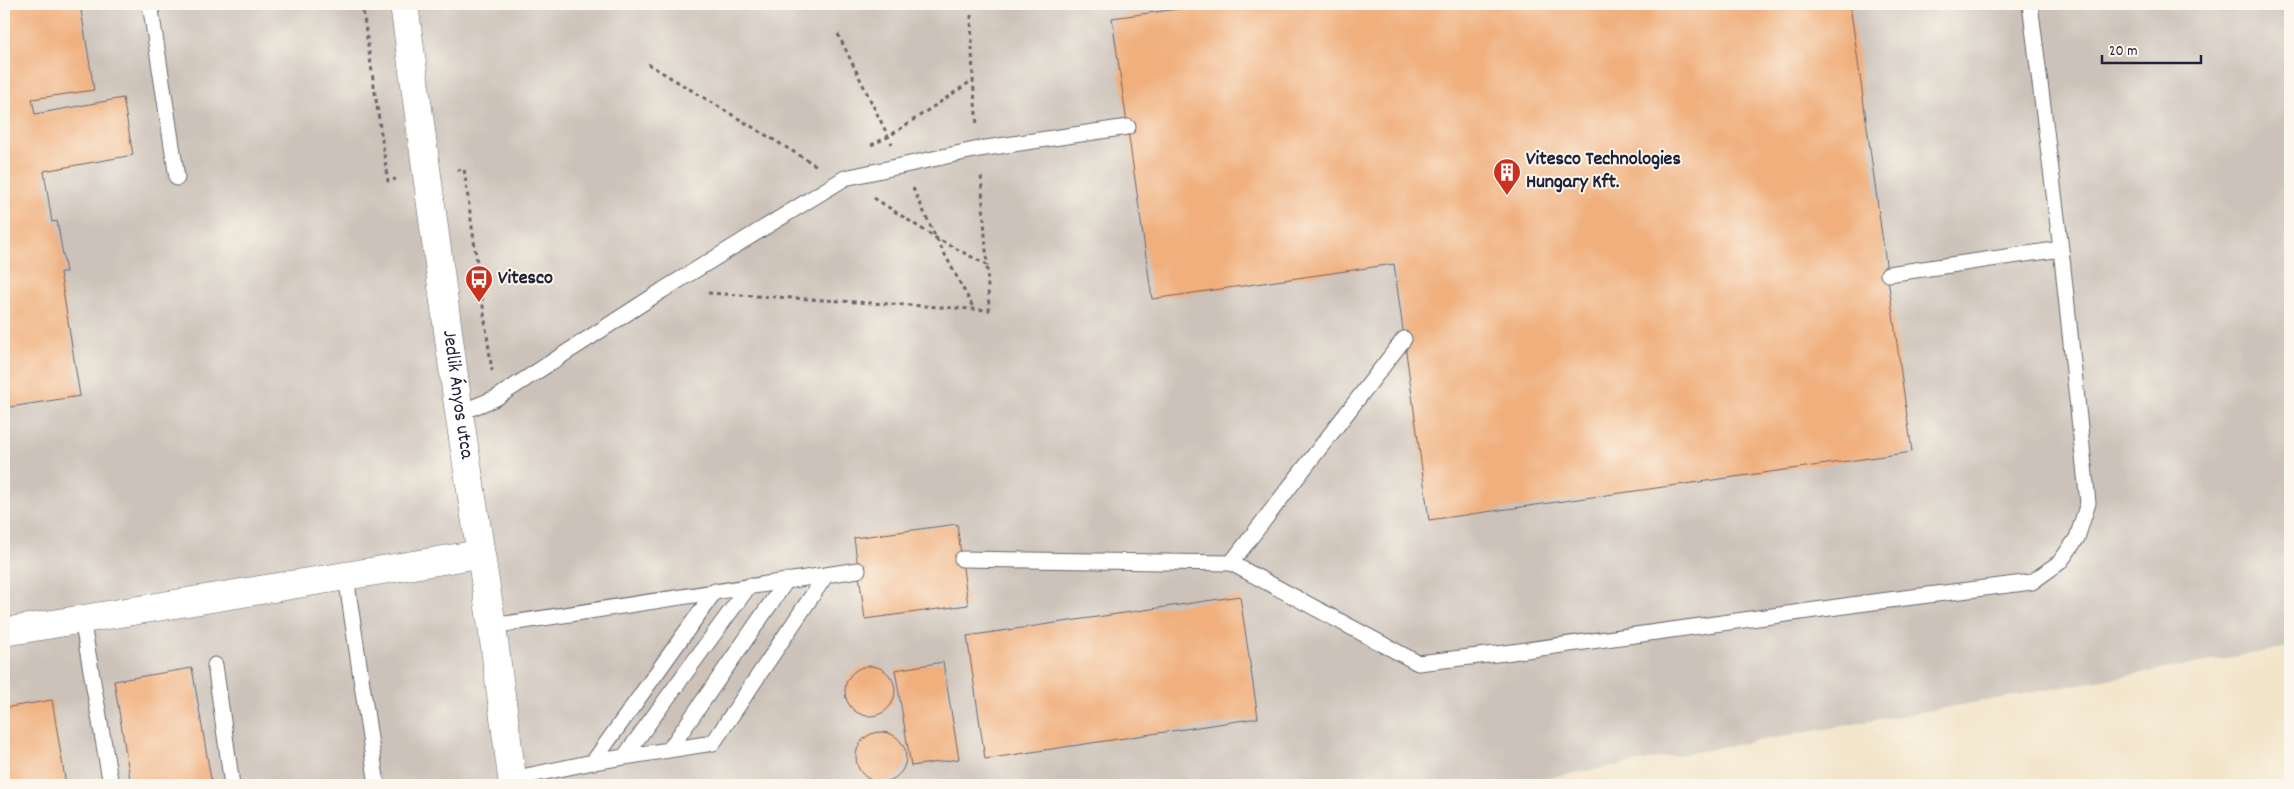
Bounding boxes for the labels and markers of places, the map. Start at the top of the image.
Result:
place label: Vitesco Technologies Hungary Kft. [1526,146,1681,197]
building icon: Vitesco Technologies Hungary Kft. [1492,157,1522,196]
bus stop icon: Vitesco [464,264,494,303]
place label: Vitesco [498,265,553,293]

